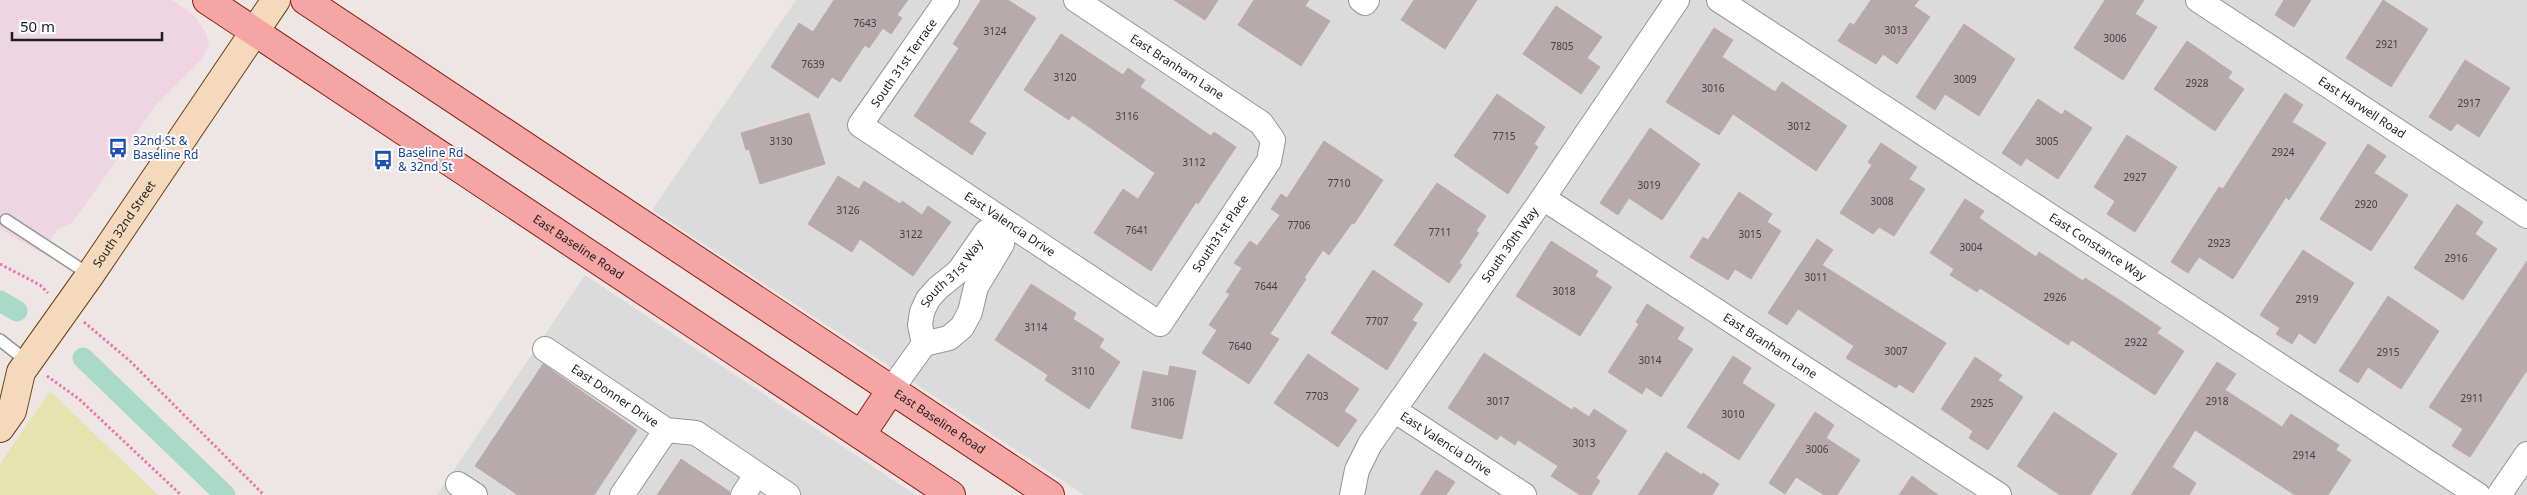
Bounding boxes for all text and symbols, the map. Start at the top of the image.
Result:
scale bar [12,10,162,42]
street label: South 31st Terrace [867,15,941,110]
text: 50 m [20,16,55,36]
house number: 7643 [854,16,877,30]
house number: 3013 [1885,23,1908,37]
house number: 3124 [984,24,1007,38]
street label: East Branham Lane [1127,30,1228,104]
house number: 3006 [2104,31,2127,45]
house number: 2921 [2376,37,2398,51]
house number: 7805 [1551,39,1574,53]
house number: 7639 [802,57,825,71]
house number: 3120 [1054,70,1077,84]
house number: 3009 [1954,72,1977,86]
street label: East Harwell Road [2315,72,2409,142]
house number: 2928 [2186,76,2209,90]
house number: 3016 [1702,81,1725,95]
house number: 2917 [2458,96,2481,110]
house number: 3116 [1116,109,1139,123]
house number: 3012 [1788,119,1811,133]
house number: 7715 [1493,129,1516,143]
place label: 32nd St & Baseline Rd [133,132,198,163]
house number: 3130 [770,134,793,148]
house number: 3005 [2036,134,2059,148]
bus stop icon: 32nd St & Baseline Rd [107,137,129,159]
place label: Baseline Rd & 32nd St [398,144,463,175]
house number: 2924 [2272,145,2295,159]
bus stop icon: Baseline Rd & 32nd St [372,149,394,171]
house number: 3112 [1183,155,1206,169]
house number: 2927 [2124,170,2147,184]
house number: 7710 [1328,176,1351,190]
street label: South 32nd Street [88,177,160,271]
house number: 3019 [1638,178,1661,192]
street label: East Valencia Drive [961,188,1059,260]
street label: South31st Place [1188,191,1252,275]
house number: 3008 [1871,194,1894,208]
house number: 2920 [2355,197,2378,211]
house number: 3126 [837,203,860,217]
street label: South 30th Way [1477,203,1543,286]
street label: East Constance Way [2046,209,2150,285]
street label: East Baseline Road [530,210,627,283]
house number: 7706 [1288,218,1311,232]
house number: 7641 [1126,223,1148,237]
house number: 7711 [1429,225,1451,239]
house number: 3122 [900,227,923,241]
house number: 3015 [1739,227,1762,241]
street label: South 31st Way [916,235,987,310]
house number: 2923 [2208,236,2231,250]
house number: 3004 [1960,240,1983,254]
house number: 2916 [2445,251,2468,265]
house number: 3011 [1805,270,1827,284]
house number: 7644 [1255,279,1278,293]
house number: 3018 [1553,284,1576,298]
house number: 2926 [2044,290,2067,304]
house number: 2919 [2296,292,2319,306]
street label: East Branham Lane [1720,309,1821,382]
house number: 7707 [1366,314,1389,328]
house number: 3114 [1025,320,1048,334]
house number: 2922 [2125,335,2148,349]
house number: 7640 [1229,339,1252,353]
house number: 3007 [1885,344,1908,358]
house number: 2915 [2377,345,2400,359]
house number: 3014 [1639,353,1662,367]
street label: East Donner Drive [568,360,662,431]
house number: 3110 [1072,364,1095,378]
street label: East Baseline Road [891,385,989,458]
house number: 7703 [1306,389,1329,403]
house number: 2911 [2461,391,2483,405]
house number: 3017 [1487,394,1510,408]
house number: 2918 [2206,394,2229,408]
house number: 3106 [1152,395,1175,409]
house number: 2925 [1971,396,1994,410]
street label: East Valencia Drive [1397,407,1495,480]
house number: 3010 [1722,407,1745,421]
house number: 3013 [1573,436,1596,450]
house number: 3006 [1806,442,1829,456]
house number: 2914 [2293,448,2316,462]

